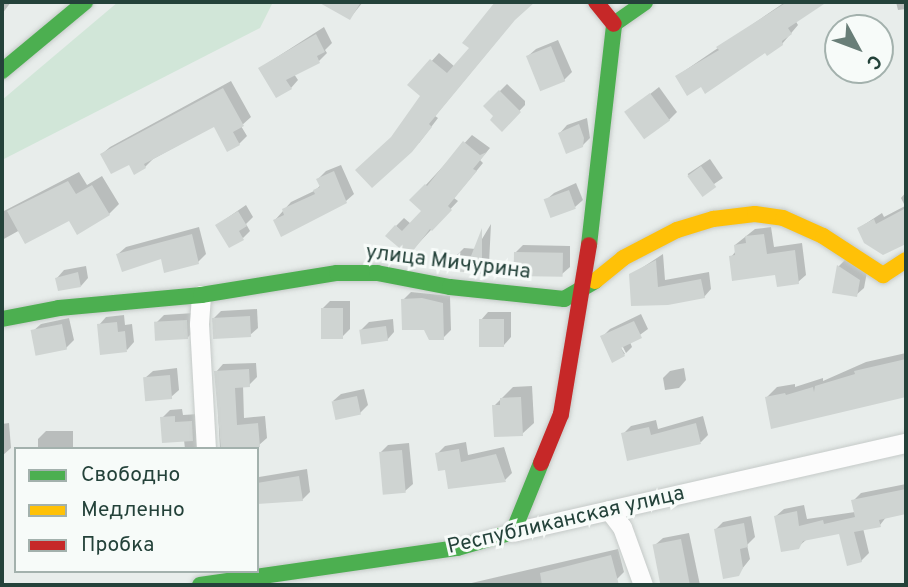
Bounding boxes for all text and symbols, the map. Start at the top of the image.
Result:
north arrow [824,14,894,84]
text: С [860,49,886,74]
street label: улица Мичурина [364,240,532,286]
legend [14,447,259,573]
text: Свободно [81,462,180,489]
street label: Республиканская улица [445,481,687,561]
text: Медленно [81,497,185,524]
text: Пробка [81,532,154,559]

